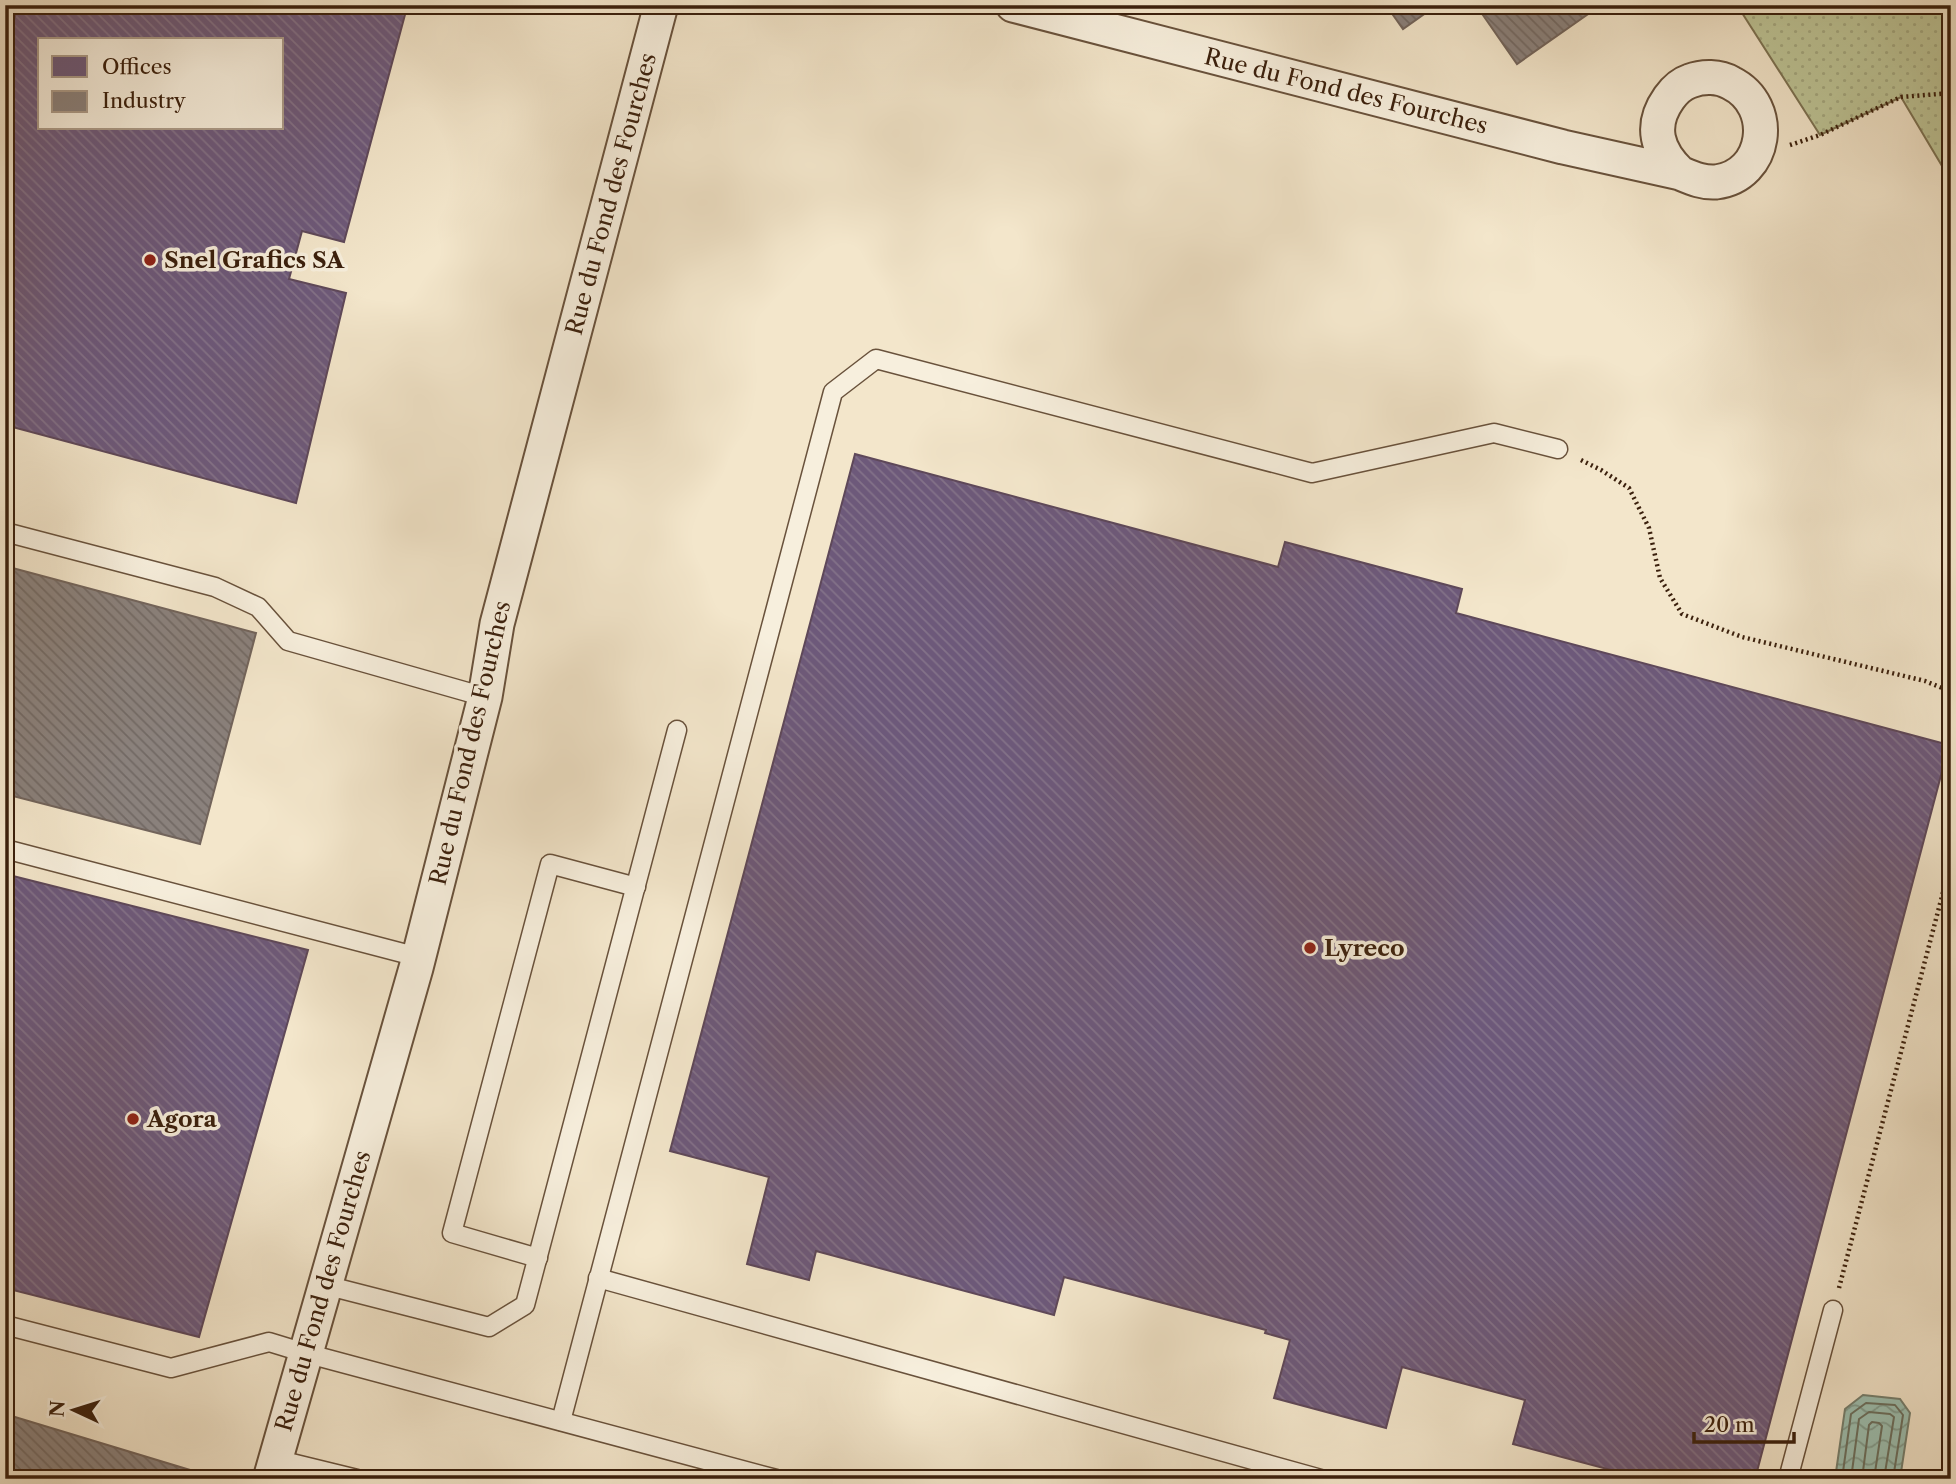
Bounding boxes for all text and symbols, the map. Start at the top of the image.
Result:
legend [38,38,284,130]
street label: Rue du Fond des Fourches [1201,42,1491,140]
street label: Rue du Fond des Fourches [560,50,662,338]
text: Offices [102,54,172,79]
text: Industry [102,88,186,113]
place label: Snel Grafics SA [164,246,345,274]
marker: Snel Grafics SA [142,252,158,268]
street label: Rue du Fond des Fourches [424,598,516,888]
place label: Lyreco [1324,934,1405,962]
marker: Lyreco [1302,940,1318,956]
place label: Agora [146,1105,218,1133]
marker: Agora [125,1111,141,1127]
street label: Rue du Fond des Fourches [269,1147,377,1435]
north arrow [38,1376,108,1446]
text: N [45,1400,70,1418]
scale bar [1694,1400,1793,1444]
text: 20 m [1704,1412,1755,1437]

